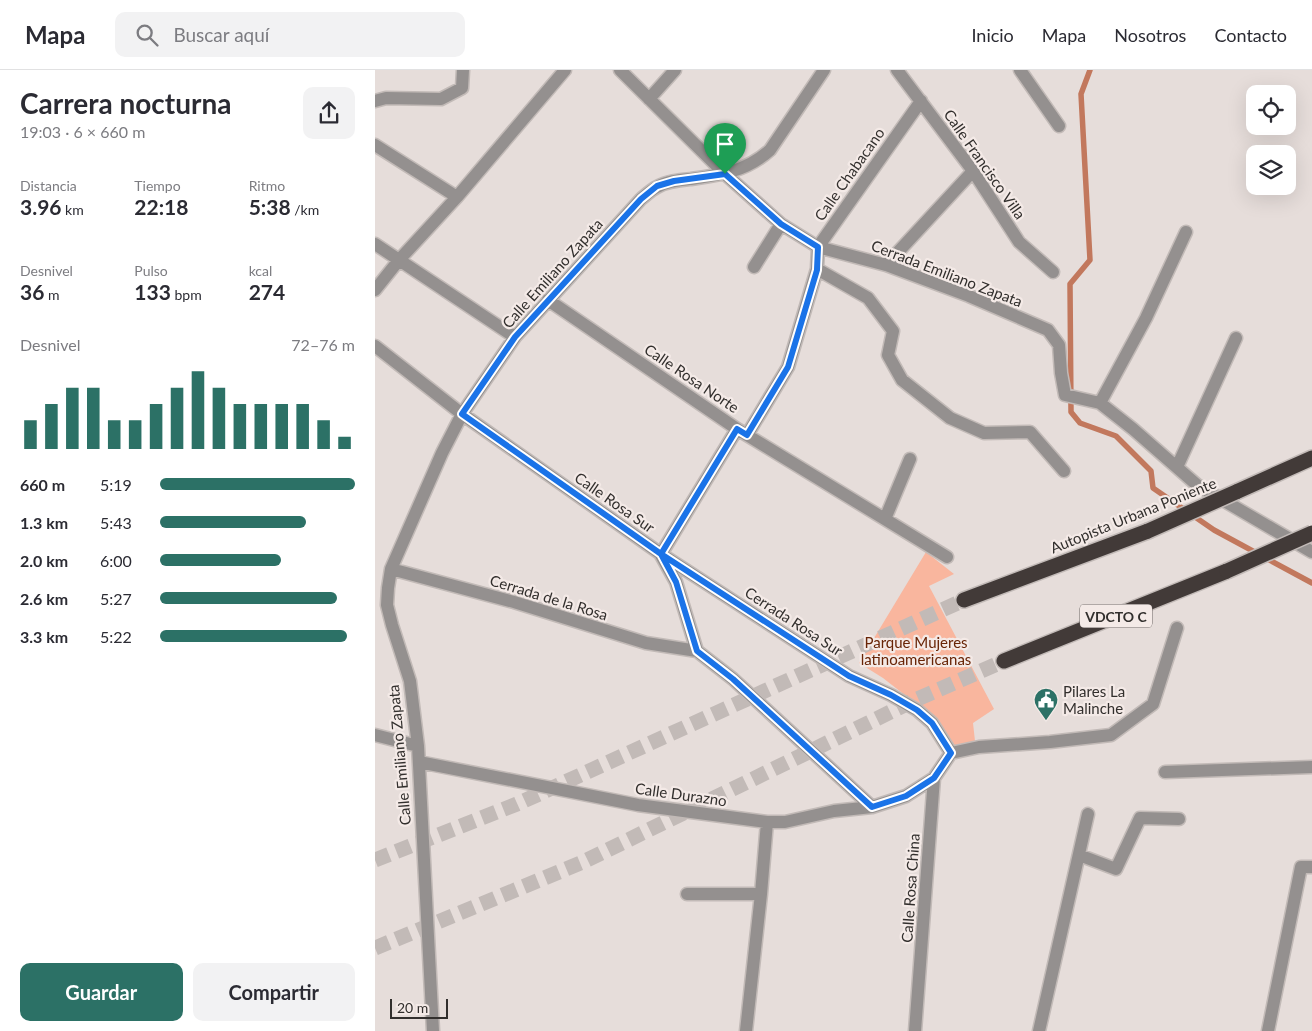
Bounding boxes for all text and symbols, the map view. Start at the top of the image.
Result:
search box [115,12,465,57]
text: Mapa [25,20,85,49]
icon: search [133,21,161,49]
text: Buscar aquí [173,23,269,46]
text: Inicio [971,24,1014,46]
text: Mapa [1042,24,1086,46]
text: Nosotros [1114,24,1186,46]
text: Contacto [1214,24,1287,46]
map controls [1246,85,1296,195]
button: locate [1246,85,1296,135]
text: Carrera nocturna [20,86,231,120]
button: share [303,87,355,139]
street label: Calle Francisco Villa [940,106,1030,222]
text: 19:03 · 6 × 660 m [20,122,145,141]
pin [704,123,746,174]
street label: Calle Chabacano [810,124,888,224]
icon: arrive [711,130,739,158]
button: layers [1246,145,1296,195]
text: Distancia [20,177,77,194]
text: Tiempo [134,177,181,194]
text: Ritmo [249,177,285,194]
text: 3.96 [20,194,62,219]
text: 22:18 [134,194,188,219]
text: 5:38 [249,194,291,219]
text: km [62,201,84,218]
text: /km [291,201,319,218]
street label: Calle Emiliano Zapata [498,215,606,331]
street label: Cerrada Emiliano Zapata [869,236,1025,310]
text: Desnivel [20,262,73,279]
text: Pulso [134,262,168,279]
text: kcal [249,262,272,279]
text: 36 [20,279,44,304]
text: 133 [134,279,171,304]
text: 274 [249,279,285,304]
text: m [44,286,59,303]
text: bpm [171,286,202,303]
text: Desnivel [20,335,80,354]
text: 72–76 m [291,335,355,354]
street label: Calle Rosa Norte [641,340,743,416]
street label: Calle Rosa Sur [572,468,659,536]
street label: Autopista Urbana Poniente [1047,473,1219,557]
text: 660 m [20,475,65,494]
text: 5:19 [100,475,132,494]
text: 1.3 km [20,513,68,532]
text: 5:43 [100,513,132,532]
text: 2.0 km [20,551,68,570]
text: 6:00 [100,551,132,570]
street label: Cerrada de la Rosa [488,571,610,623]
street label: Cerrada Rosa Sur [742,583,847,660]
text: 2.6 km [20,589,68,608]
text: 5:27 [100,589,132,608]
road number: VDCTO C [1080,604,1152,628]
text: 3.3 km [20,627,68,646]
text: 5:22 [100,627,132,646]
park label: Parque Mujeres latinoamericanas [861,633,971,668]
place label: Pilares La Malinche [1063,682,1125,717]
street label: Calle Emiliano Zapata [384,684,414,826]
public building icon: Pilares La Malinche [1033,687,1059,721]
street label: Calle Durazno [634,779,728,809]
street label: Calle Rosa China [897,833,923,943]
button: Guardar [20,963,183,1021]
button: Compartir [193,963,355,1021]
scale bar [390,996,447,1019]
text: 20 m [397,999,428,1016]

